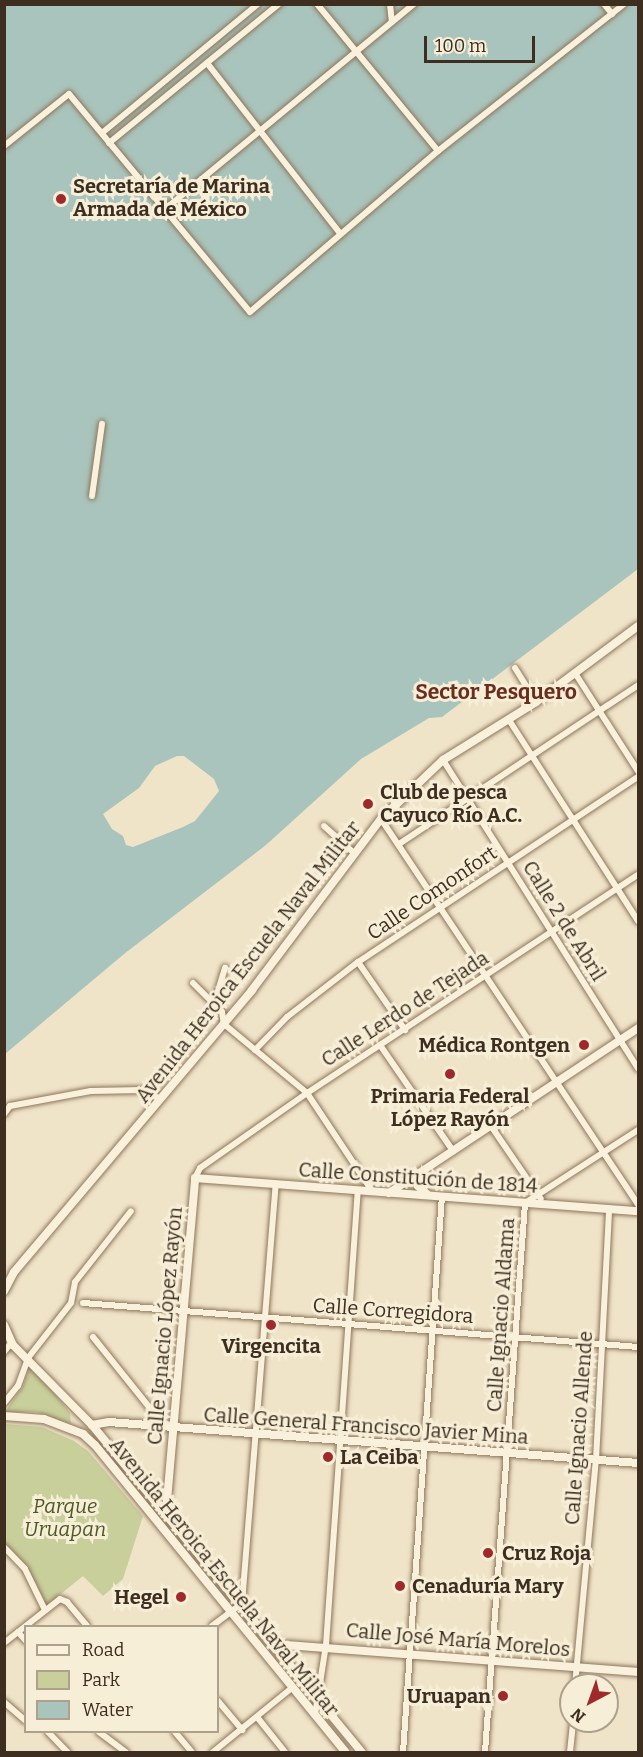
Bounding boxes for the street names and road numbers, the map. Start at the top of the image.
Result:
street label: Avenida Heroica Escuela Naval Militar [130,816,366,1108]
street label: Calle Comonfort [363,841,501,945]
street label: Calle 2 de Abril [517,856,611,986]
street label: Calle Lerdo de Tejada [317,946,493,1072]
street label: Calle Constitución de 1814 [298,1158,538,1198]
street label: Calle Ignacio López Rayón [143,1206,187,1446]
street label: Calle Ignacio Aldama [482,1217,520,1413]
street label: Calle Corregidora [312,1293,474,1329]
street label: Calle Ignacio Allende [560,1330,598,1526]
street label: Calle General Francisco Javier Mina [203,1403,529,1449]
street label: Avenida Heroica Escuela Naval Militar [104,1433,344,1721]
street label: Calle José María Morelos [345,1618,571,1662]

